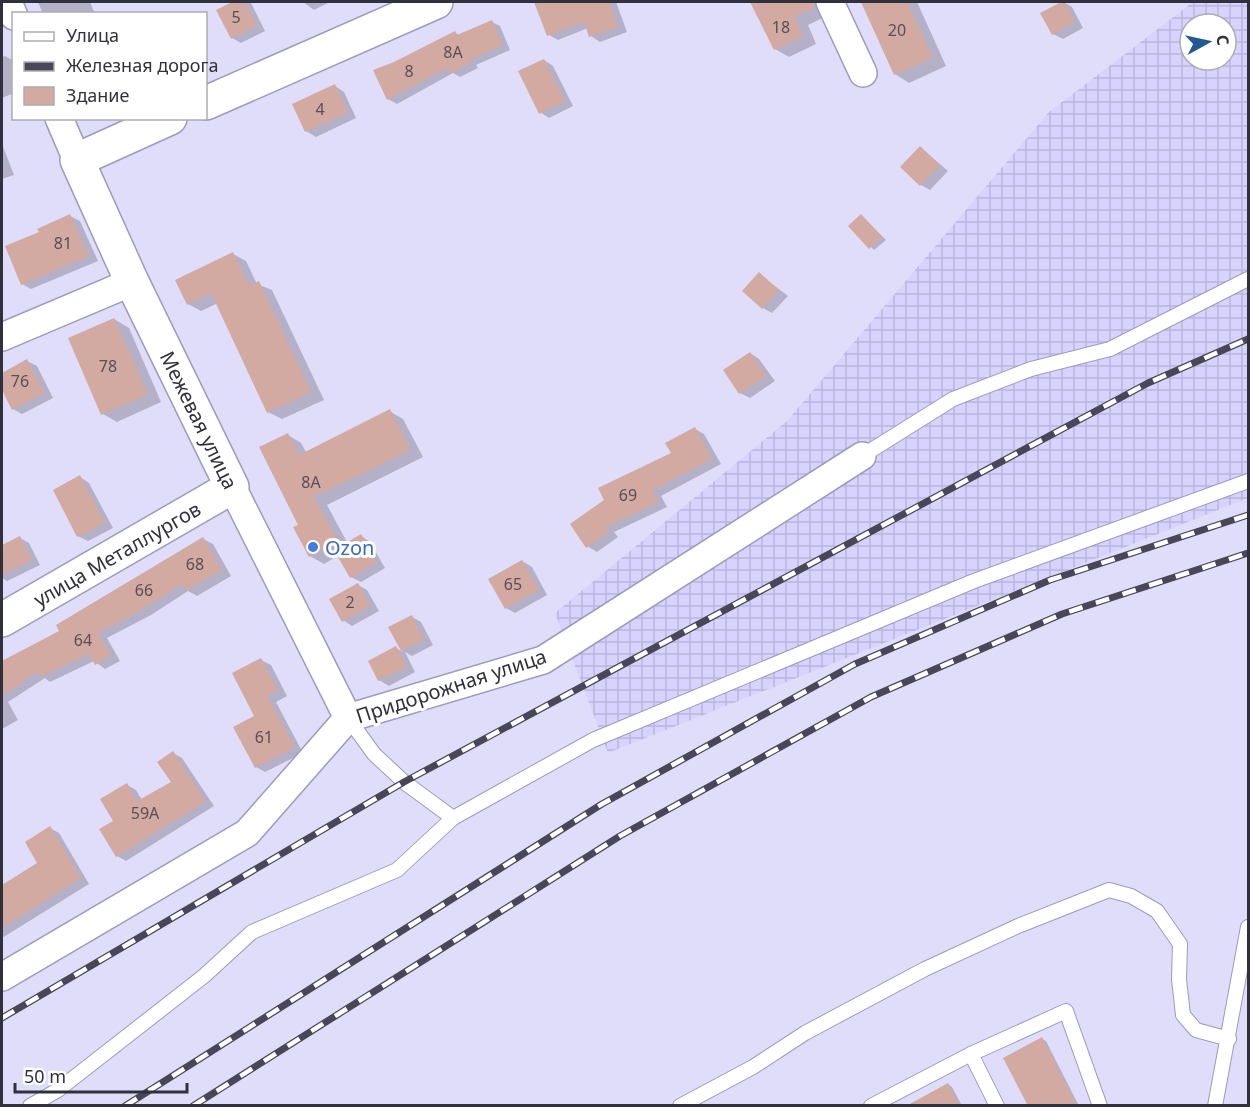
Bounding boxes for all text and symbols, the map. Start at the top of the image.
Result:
house number: 5 [231,6,241,28]
legend [12,12,207,120]
north arrow [1178,12,1238,72]
house number: 18 [772,16,790,38]
house number: 20 [888,19,906,41]
text: Улица [66,23,119,47]
text: С [1211,33,1234,47]
house number: 8А [443,41,463,63]
text: Железная дорога [66,53,218,77]
house number: 8 [404,60,414,82]
text: Здание [66,83,130,107]
house number: 4 [315,98,325,120]
house number: 81 [54,232,72,254]
street label: Межевая улица [154,346,244,494]
house number: 78 [99,355,117,377]
house number: 76 [11,370,29,392]
house number: 8А [301,471,321,493]
house number: 69 [619,484,637,506]
street label: улица Металлургов [28,495,206,613]
place label: Ozon [325,534,374,561]
marker: Ozon [306,540,320,554]
house number: 68 [186,553,204,575]
house number: 65 [504,573,522,595]
house number: 66 [135,579,153,601]
house number: 2 [345,591,355,613]
house number: 64 [74,629,92,651]
street label: Придорожная улица [352,642,550,730]
house number: 61 [255,726,273,748]
house number: 59А [131,802,160,824]
scale bar [15,1056,188,1094]
text: 50 m [24,1064,66,1088]

